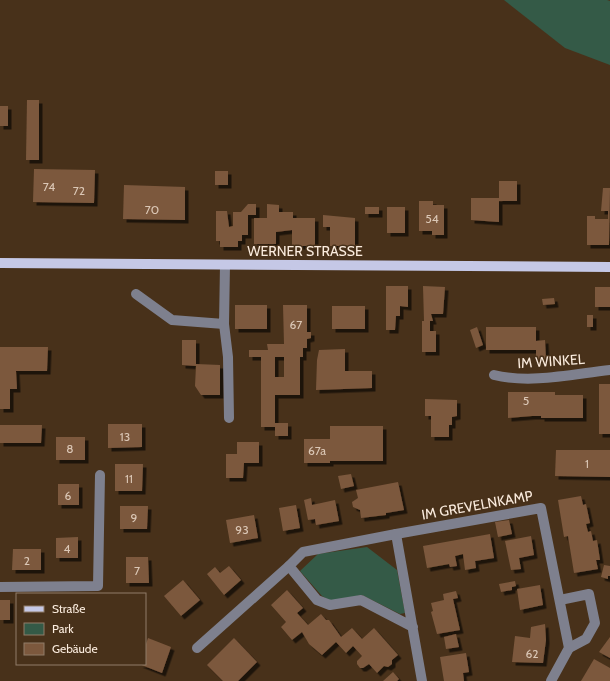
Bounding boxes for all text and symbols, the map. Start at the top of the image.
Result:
house number: 74 [43,179,55,194]
house number: 72 [73,183,85,198]
house number: 70 [145,202,159,217]
house number: 54 [425,211,439,226]
street label: WERNER STRASSE [247,242,363,260]
house number: 67 [290,317,302,332]
street label: IM WINKEL [517,350,585,372]
house number: 5 [523,393,529,408]
house number: 13 [120,429,130,444]
house number: 8 [66,441,74,456]
house number: 67a [308,443,326,458]
house number: 1 [585,456,589,471]
house number: 11 [125,471,133,486]
street label: IM GREVELNKAMP [420,486,534,524]
house number: 6 [65,488,72,503]
house number: 9 [131,510,138,525]
house number: 93 [235,522,249,537]
house number: 4 [64,541,71,556]
house number: 2 [24,553,30,568]
house number: 7 [134,563,140,578]
legend [16,593,146,665]
text: Straße [52,601,85,616]
text: Park [52,621,74,636]
text: Gebäude [52,641,98,656]
house number: 62 [525,646,539,661]

